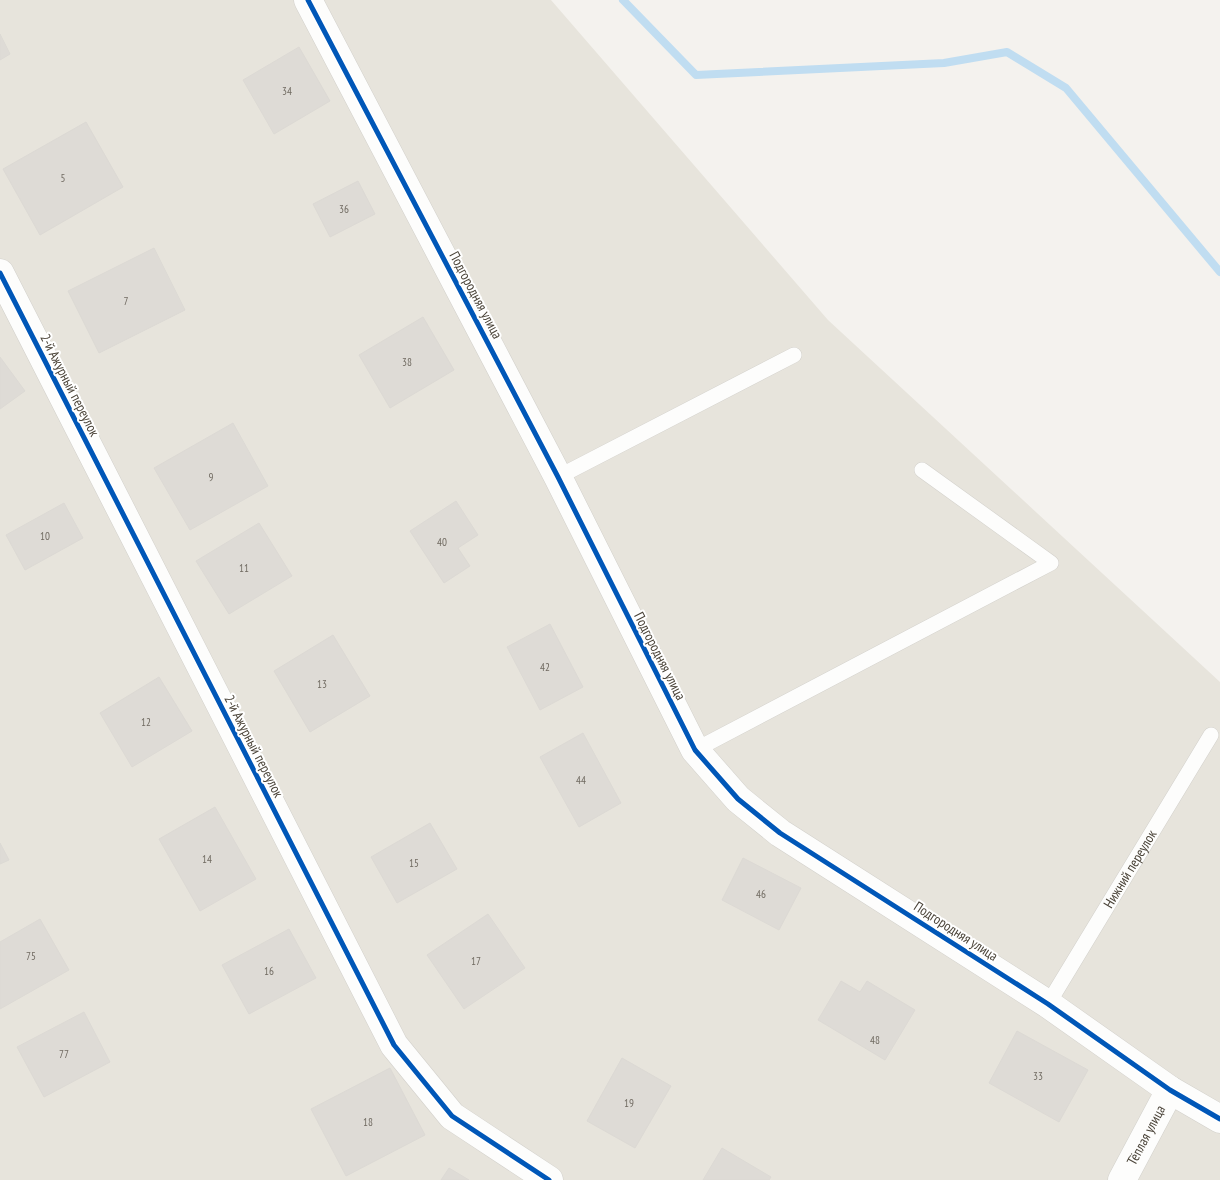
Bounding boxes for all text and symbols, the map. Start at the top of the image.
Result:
house number: 34 [282,84,292,98]
house number: 5 [61,171,66,185]
house number: 36 [339,202,349,216]
street label: Подгородняя улица [445,248,507,342]
house number: 7 [124,294,129,308]
street label: 2-й Ажурный переулок [36,331,104,440]
house number: 38 [402,355,412,369]
house number: 9 [209,470,214,484]
house number: 10 [40,529,50,543]
house number: 40 [437,535,447,549]
house number: 11 [239,561,249,575]
street label: Подгородняя улица [630,609,690,703]
house number: 42 [540,660,550,674]
house number: 13 [317,677,327,691]
street label: 2-й Ажурный переулок [220,692,288,801]
house number: 12 [141,715,151,729]
house number: 44 [576,773,586,787]
street label: Нижний переулок [1099,826,1161,911]
house number: 14 [202,852,212,866]
house number: 15 [409,856,419,870]
house number: 46 [756,887,766,901]
street label: Подгородняя улица [911,897,1001,965]
house number: 75 [26,949,36,963]
house number: 17 [471,954,481,968]
house number: 16 [264,964,274,978]
house number: 48 [870,1033,880,1047]
house number: 77 [59,1047,69,1061]
house number: 33 [1033,1069,1043,1083]
house number: 19 [624,1096,634,1110]
street label: Тёплая улица [1123,1102,1169,1168]
house number: 18 [363,1115,373,1129]

